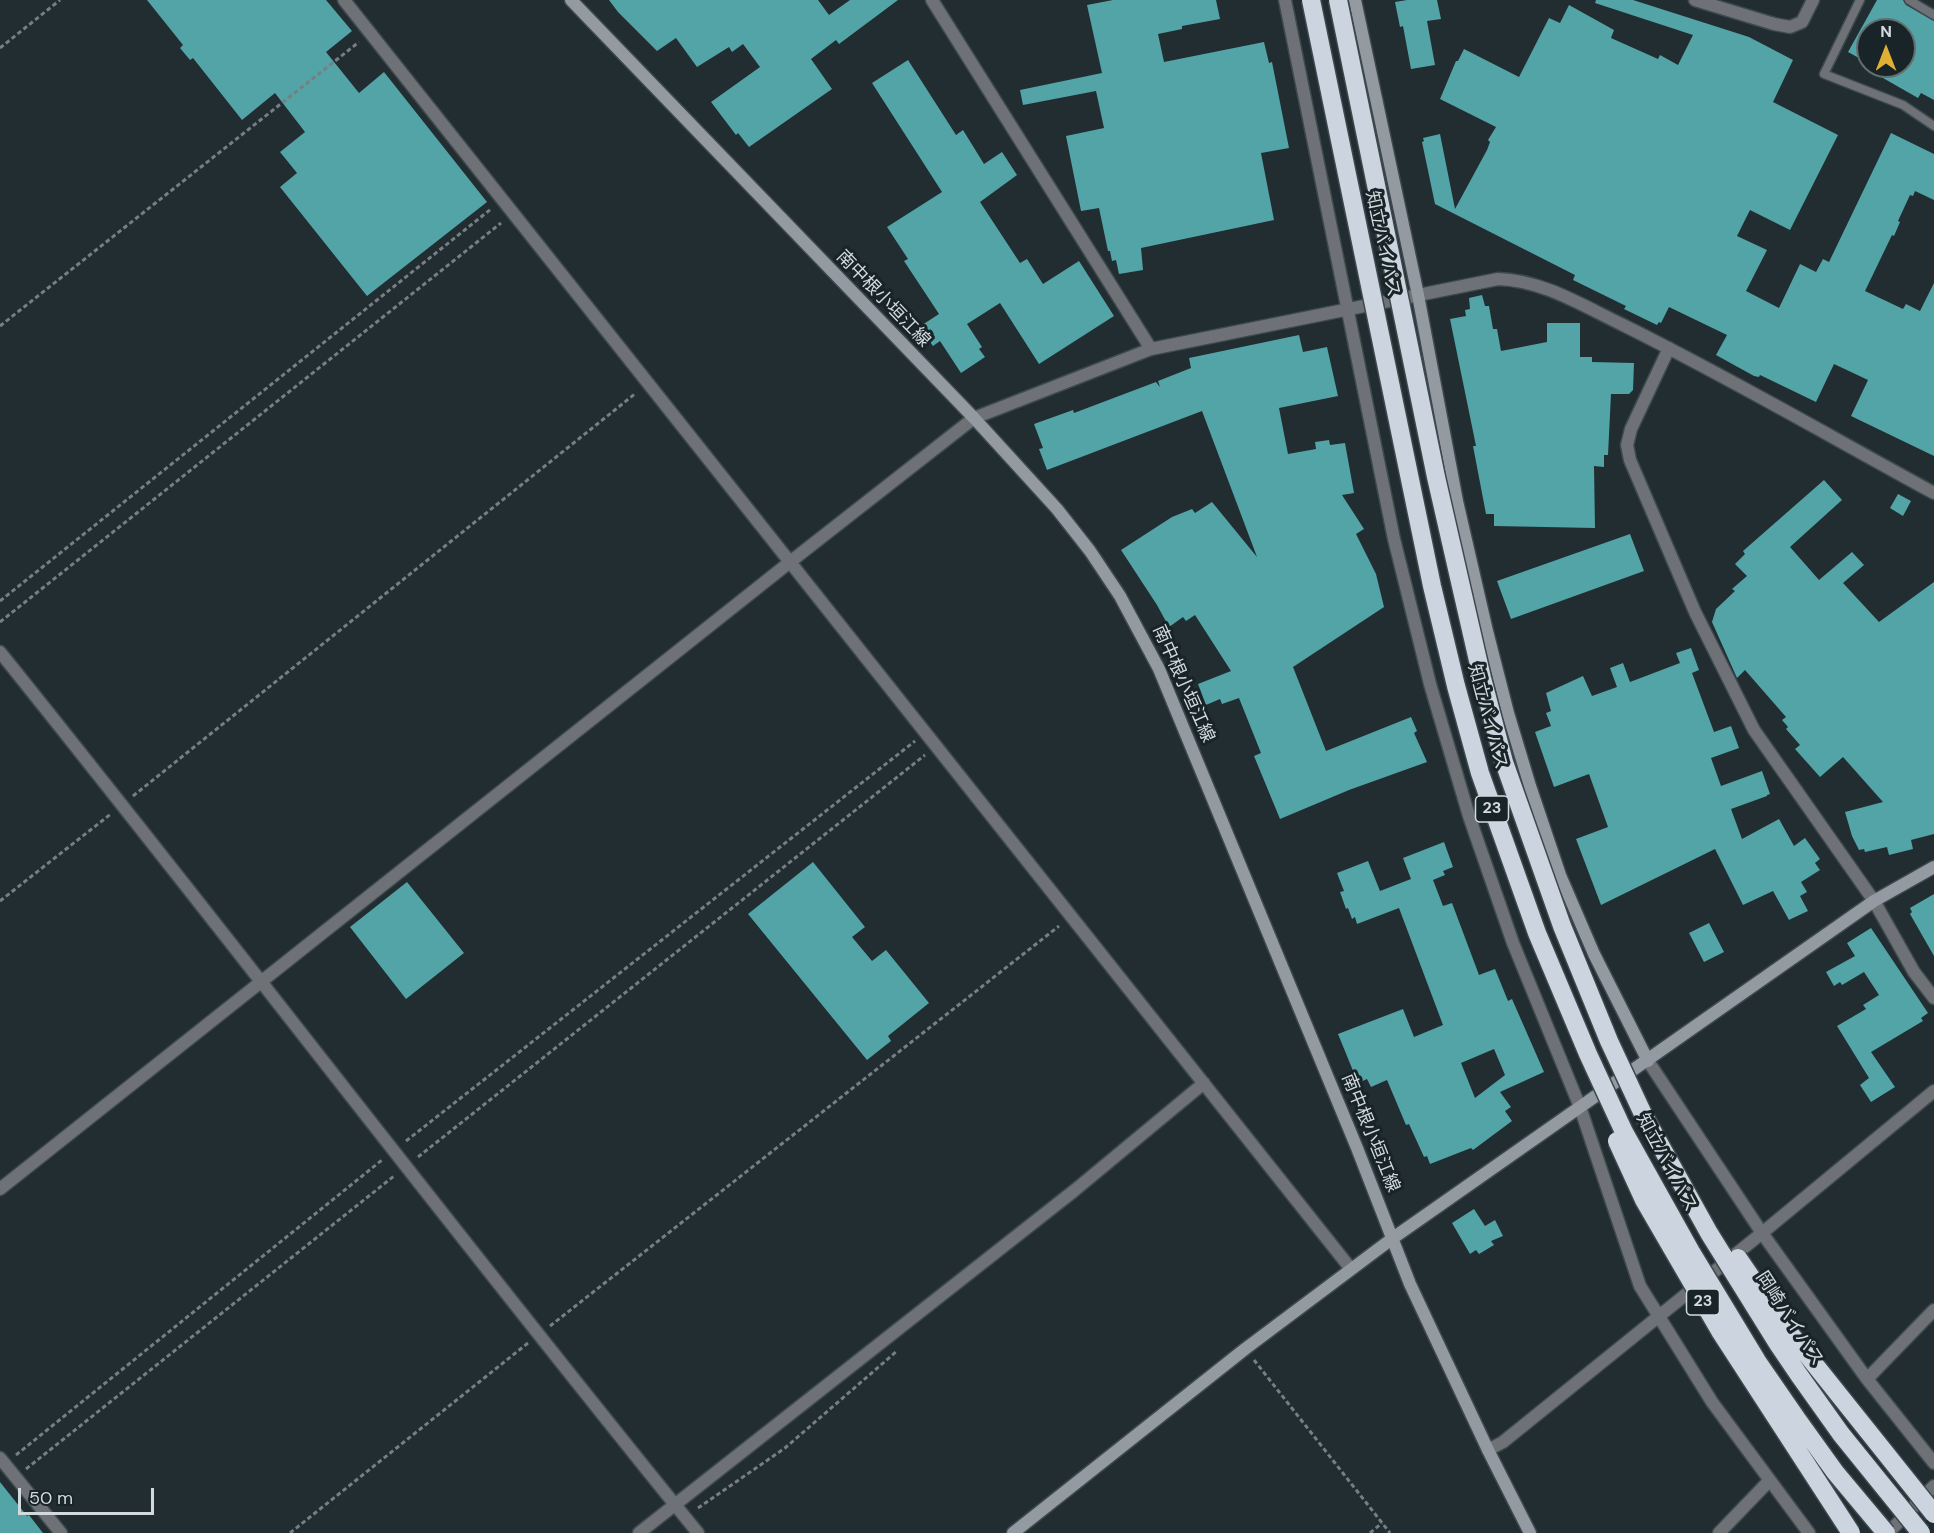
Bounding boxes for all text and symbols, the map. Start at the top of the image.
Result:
north arrow [1856,18,1916,78]
text: N [1880,21,1892,42]
street label: 知立バイパス [1360,189,1404,299]
street label: 南中根小垣江線 [831,246,935,352]
street label: 南中根小垣江線 [1148,622,1218,746]
street label: 知立バイパス [1463,662,1511,772]
road number: 23 [1476,796,1508,822]
street label: 南中根小垣江線 [1336,1071,1404,1195]
street label: 知立バイパス [1631,1110,1701,1216]
street label: 岡崎バイパス [1751,1268,1827,1370]
road number: 23 [1686,1289,1720,1315]
scale bar [21,1476,158,1514]
text: 50 m [29,1486,73,1510]

